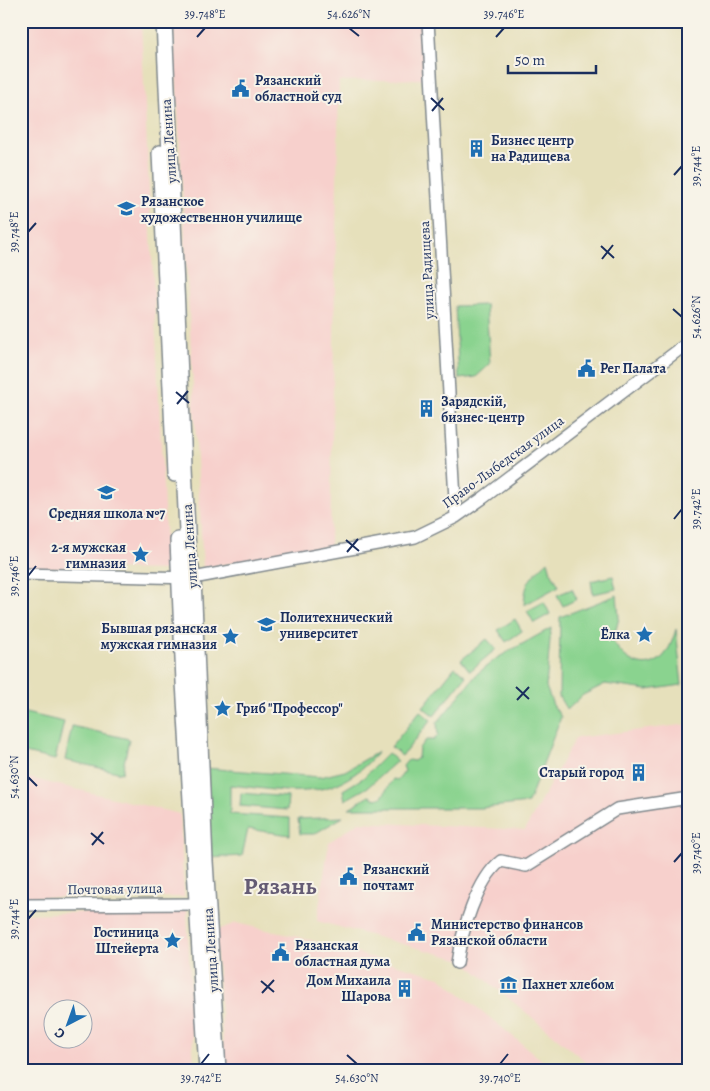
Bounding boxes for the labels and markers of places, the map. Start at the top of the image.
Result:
place label: Рязанский областной суд [255,71,342,106]
public building icon: Рязанский областной суд [231,78,251,98]
place label: Бизнес центр на Радищева [491,131,574,166]
building icon: Бизнес центр на Радищева [467,138,487,158]
place label: Рязанское художественнон училище [141,192,303,227]
school or university icon: Рязанское художественнон училище [117,199,137,219]
public building icon: Рег Палата [576,358,596,378]
place label: Рег Палата [600,359,666,378]
place label: Зарядскiй, бизнес-центр [441,392,525,427]
building icon: Зарядскiй, бизнес-центр [417,399,437,419]
school or university icon: Средняя школа №7 [97,483,117,503]
place label: Средняя школа №7 [49,504,165,523]
place label: 2-я мужская гимназия [51,538,126,573]
place icon: 2-я мужская гимназия [130,545,150,565]
place label: Политехнический университет [279,608,393,643]
school or university icon: Политехнический университет [256,615,276,635]
place label: Бывшая рязанская мужская гимназия [100,619,217,654]
place icon: Ёлка [634,624,654,644]
place label: Ёлка [600,625,630,644]
place icon: Бывшая рязанская мужская гимназия [221,626,241,646]
place icon: Гриб "Профессор" [212,698,232,718]
place label: Гриб "Профессор" [236,699,343,718]
building icon: Старый город [628,762,648,782]
place label: Старый город [539,763,624,782]
place label: Рязанский почтамт [363,860,429,895]
public building icon: Рязанский почтамт [339,867,359,887]
place label: Министерство финансов Рязанской области [431,915,583,950]
public building icon: Министерство финансов Рязанской области [407,922,427,942]
place label: Гостиница Штейерта [93,923,159,958]
place icon: Гостиница Штейерта [163,930,183,950]
place label: Рязанская областная дума [295,936,390,971]
public building icon: Рязанская областная дума [271,943,291,963]
place label: Дом Михаила Шарова [307,971,391,1006]
museum icon: Пахнет хлебом [498,974,518,994]
place label: Пахнет хлебом [522,975,615,994]
building icon: Дом Михаила Шарова [395,978,415,998]

